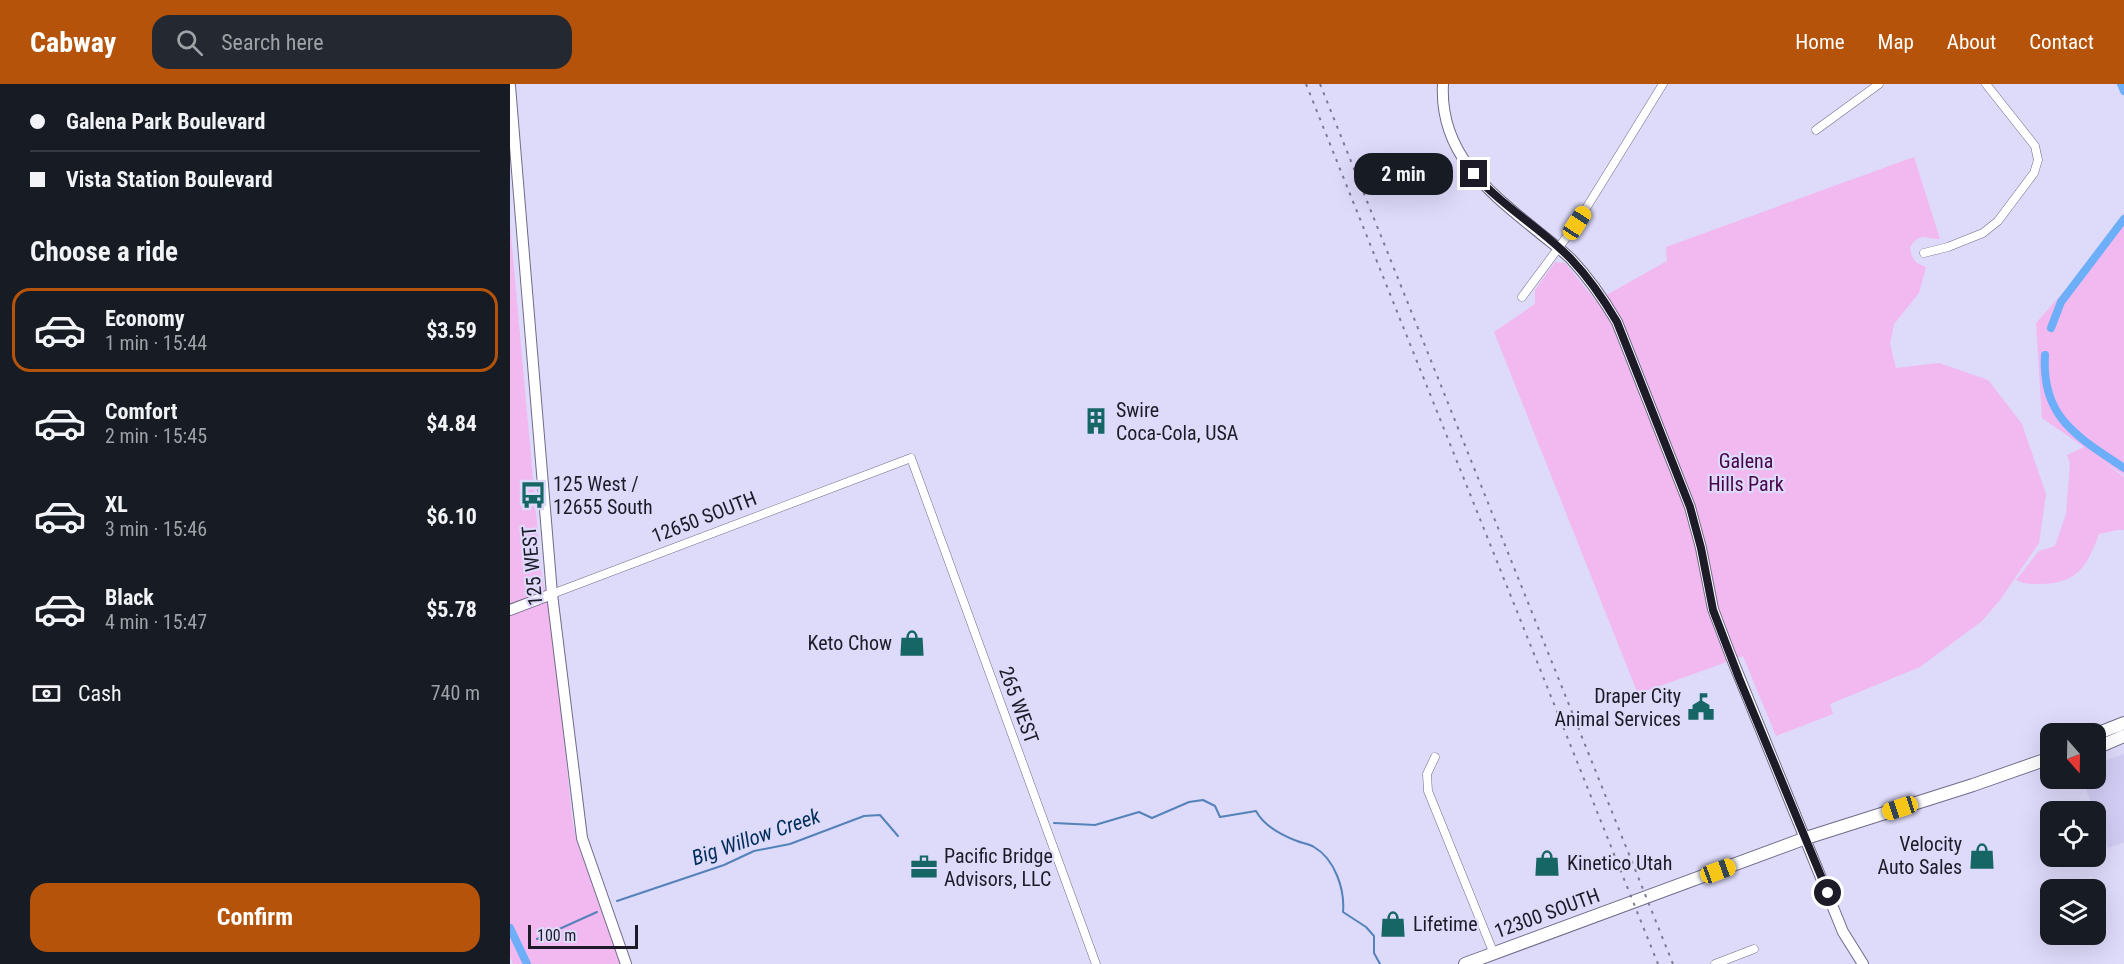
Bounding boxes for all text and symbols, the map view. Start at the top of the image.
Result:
search box [152,15,572,69]
text: Cabway [30,26,116,59]
icon: search [173,26,206,59]
text: Search here [221,30,324,55]
text: Home [1795,30,1845,54]
text: Map [1878,30,1914,54]
text: About [1947,30,1996,54]
text: Contact [2029,30,2094,54]
text: Galena Park Boulevard [66,109,265,134]
callout: 2 min [1354,153,1453,195]
route end [1460,160,1487,187]
text: 2 min [1381,162,1426,186]
text: Vista Station Boulevard [66,167,273,192]
car [1560,203,1594,243]
text: Choose a ride [30,236,178,268]
icon: car [33,303,87,357]
text: Economy [105,306,185,331]
text: $3.59 [426,318,477,343]
text: 1 min · 15:44 [105,331,207,355]
icon: car [33,396,87,450]
place label: Swire Coca-Cola, USA [1116,398,1239,445]
text: Comfort [105,399,178,424]
building icon: Swire Coca-Cola, USA [1081,406,1111,436]
text: $4.84 [426,411,477,436]
text: 2 min · 15:45 [105,424,207,448]
park label: Galena Hills Park [1708,449,1784,496]
place label: 125 West / 12655 South [553,472,653,519]
bus stop icon: 125 West / 12655 South [518,480,548,510]
street label: 12650 SOUTH [648,486,760,548]
icon: car [33,489,87,543]
text: XL [105,492,128,517]
text: $6.10 [426,504,477,529]
text: 3 min · 15:46 [105,517,207,541]
street label: 125 WEST [517,525,547,607]
icon: car [33,582,87,636]
text: Black [105,585,154,610]
text: $5.78 [426,597,477,622]
text: 4 min · 15:47 [105,610,207,634]
shop icon: Keto Chow [897,628,927,658]
place label: Keto Chow [808,631,892,655]
street label: 265 WEST [994,663,1044,747]
icon: cash [30,677,63,710]
text: Cash [78,681,122,706]
text: 740 m [431,681,480,705]
place label: Draper City Animal Services [1554,684,1681,731]
public building icon: Draper City Animal Services [1686,692,1716,722]
north arrow [2040,723,2106,789]
map controls [2040,723,2106,945]
car [1880,794,1920,822]
button: locate [2040,801,2106,867]
water label: Big Willow Creek [689,804,824,870]
place label: Velocity Auto Sales [1878,832,1962,879]
shop icon: Velocity Auto Sales [1967,841,1997,871]
place label: Pacific Bridge Advisors, LLC [944,844,1053,891]
shop icon: Kinetico Utah [1532,848,1562,878]
place label: Kinetico Utah [1567,851,1672,875]
office icon: Pacific Bridge Advisors, LLC [909,852,939,882]
car [1698,856,1738,886]
route start [1814,879,1841,906]
button: layers [2040,879,2106,945]
button: Confirm [30,883,480,952]
street label: 12300 SOUTH [1491,883,1603,943]
shop icon: Lifetime [1378,909,1408,939]
place label: Lifetime [1413,912,1478,936]
scale bar [528,922,638,950]
text: 100 m [537,926,576,945]

